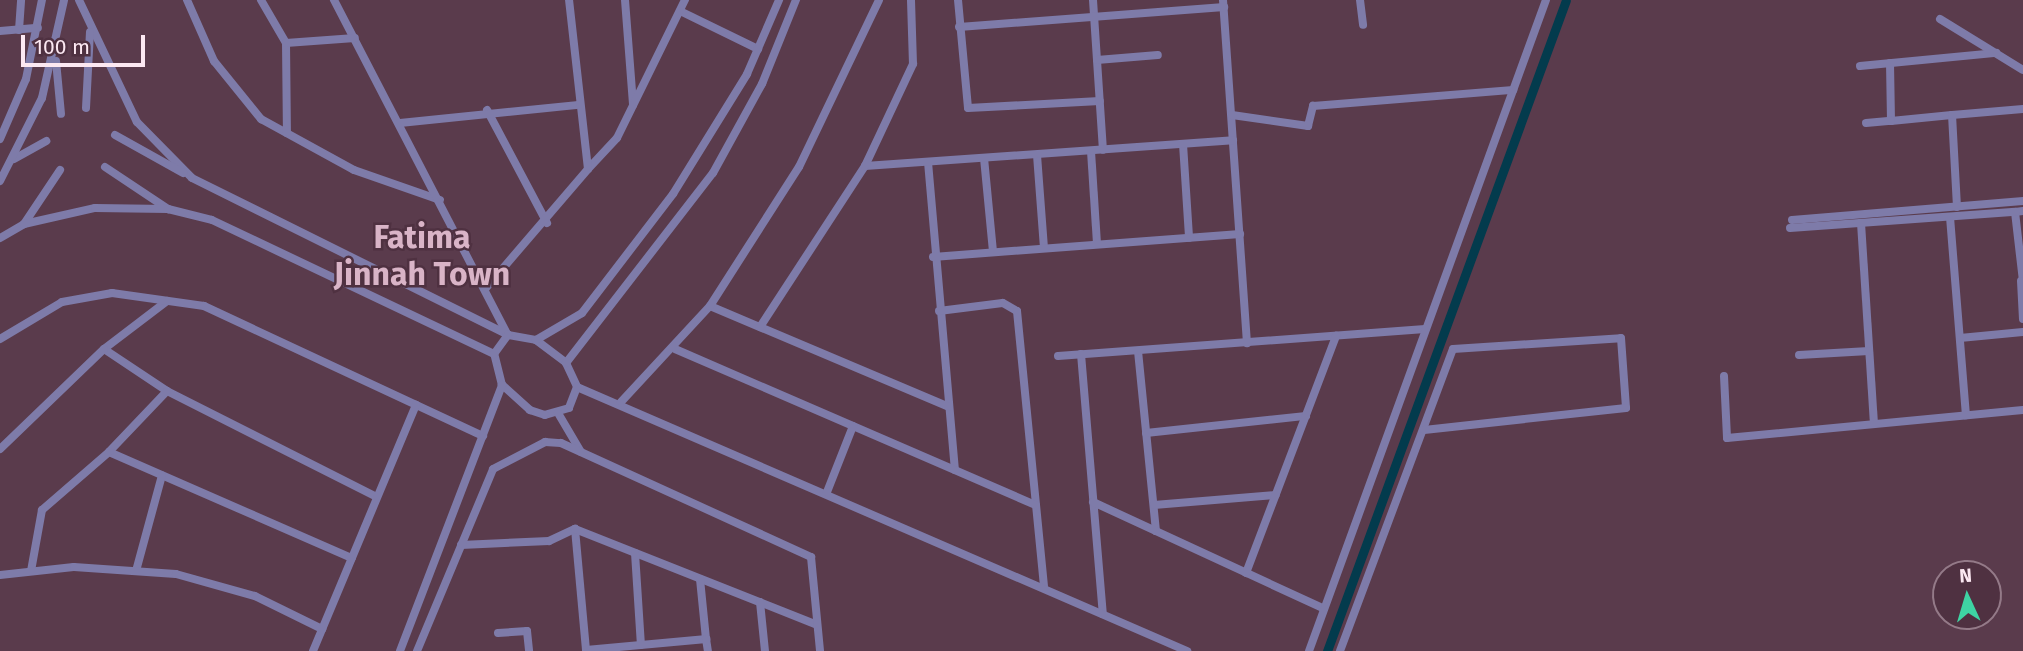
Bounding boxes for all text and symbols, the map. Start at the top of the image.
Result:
scale bar [24,21,149,65]
text: 100 m [34,34,90,60]
district label: Fatima Jinnah Town [334,219,510,294]
north arrow [1932,560,2002,630]
text: N [1959,564,1973,587]

